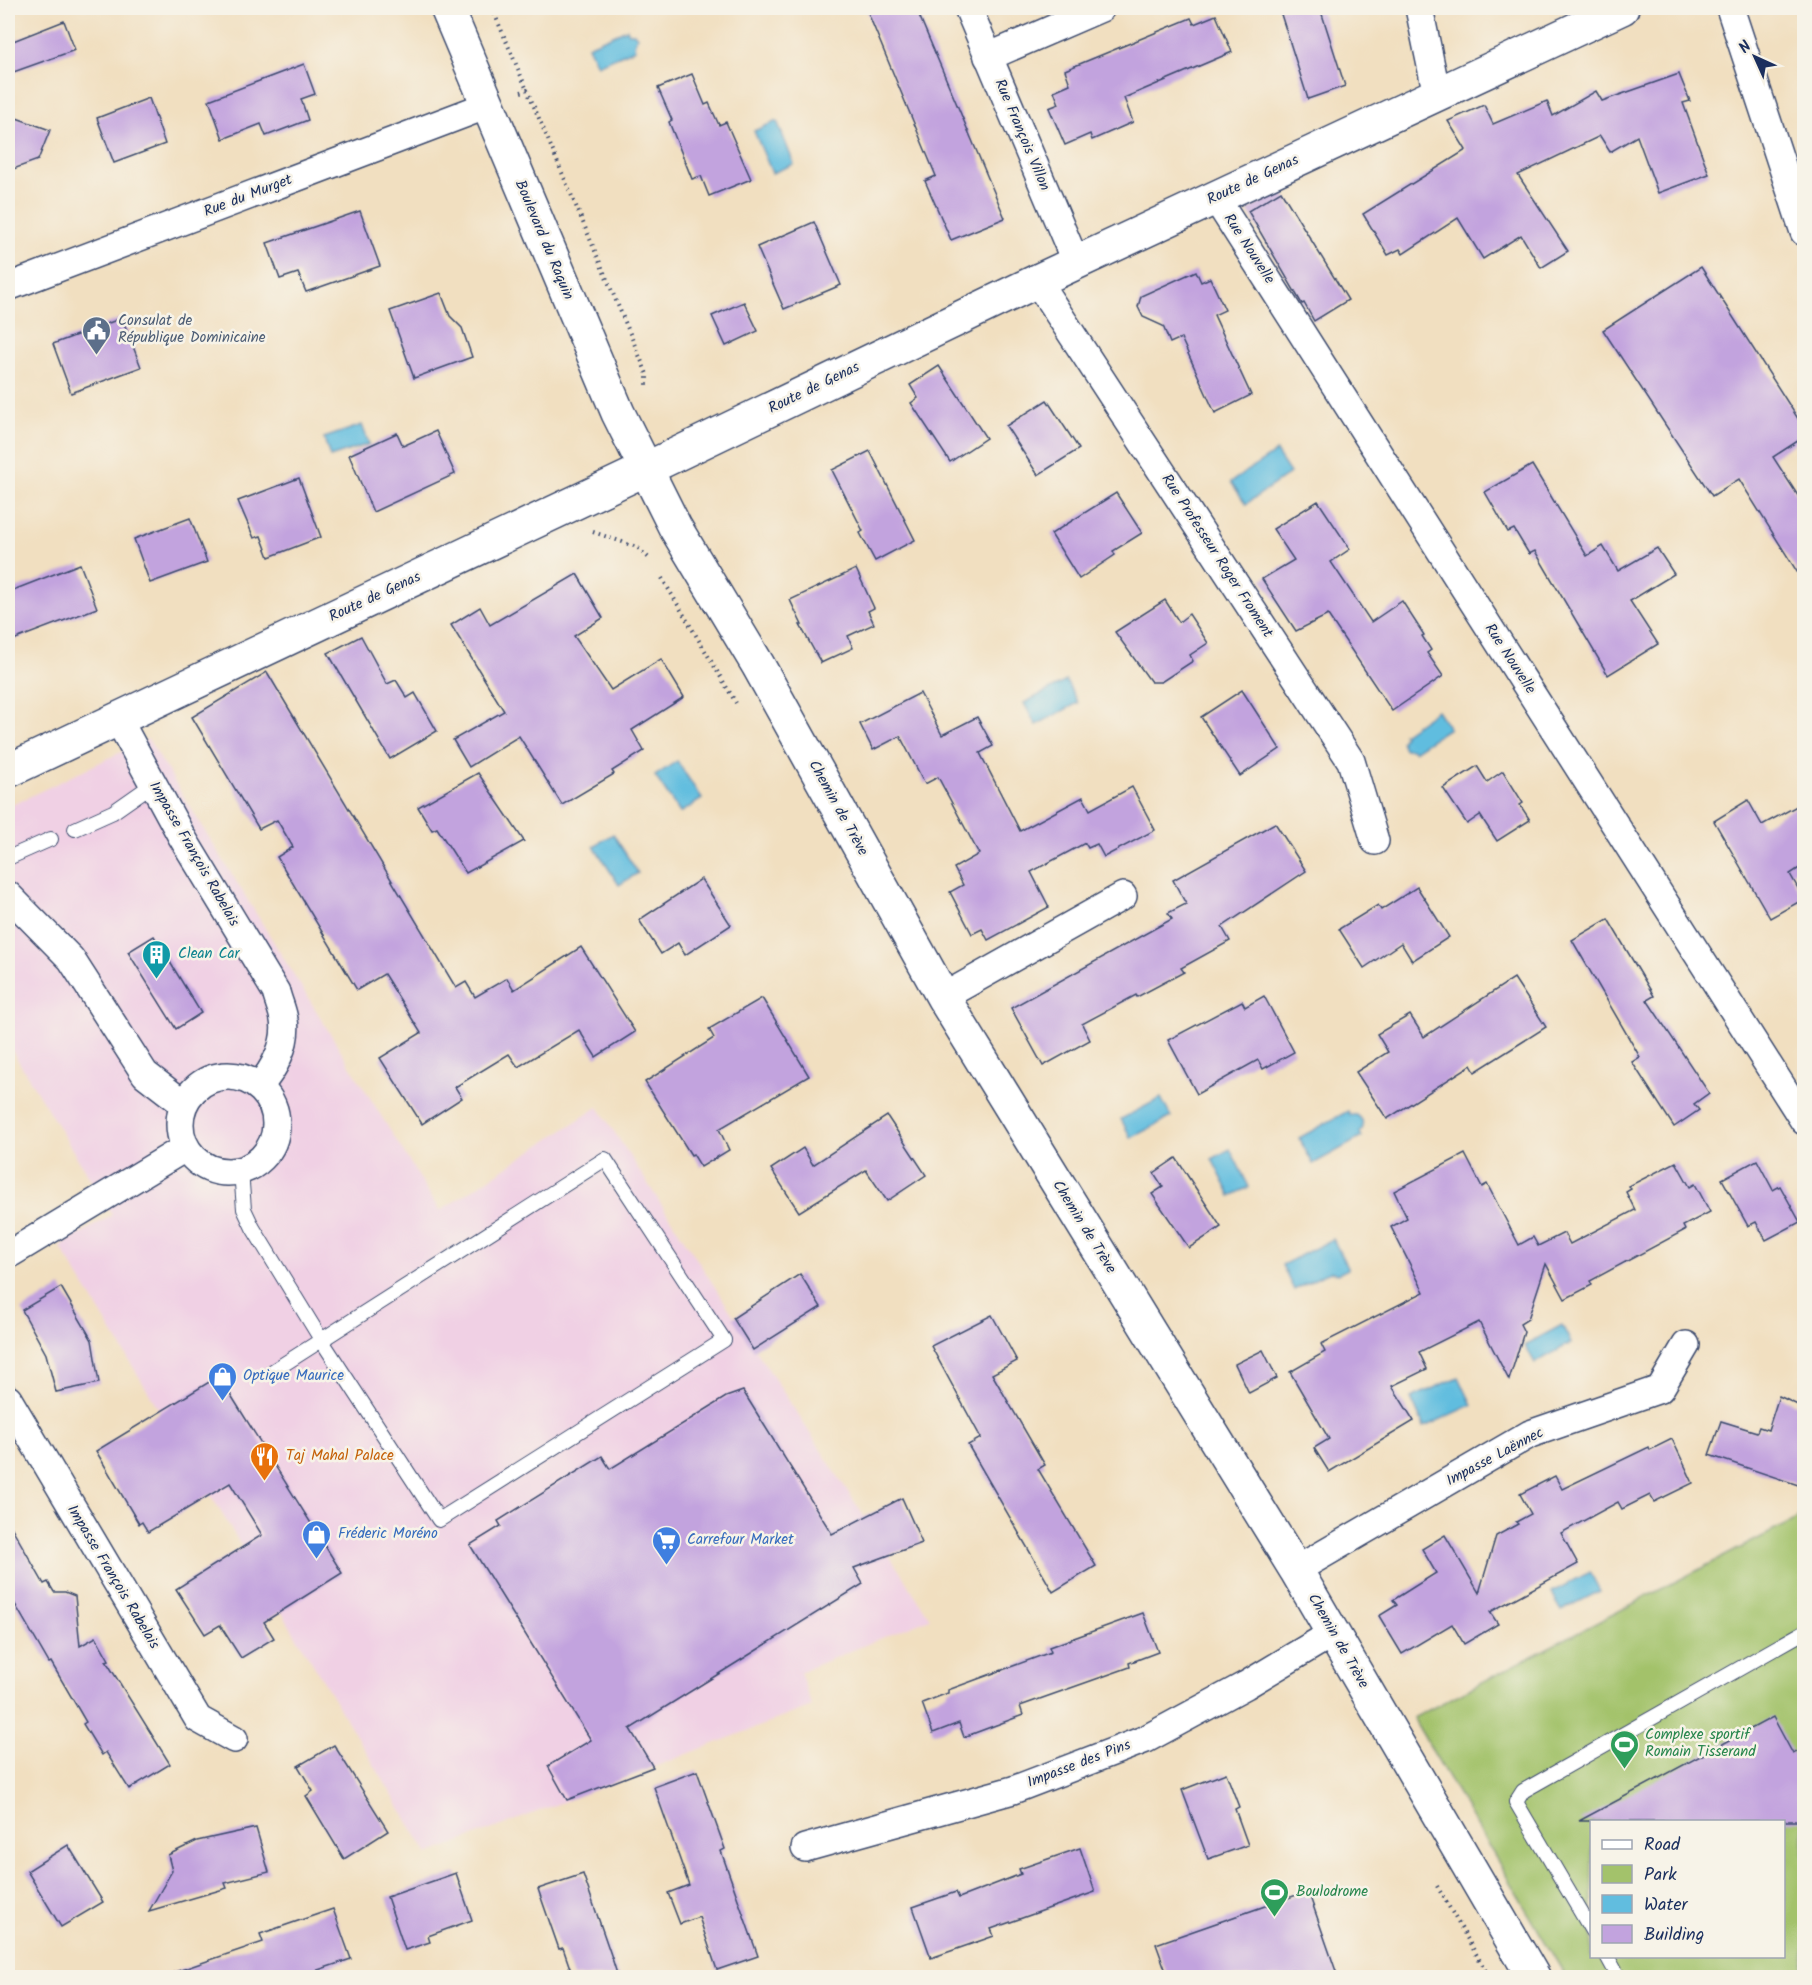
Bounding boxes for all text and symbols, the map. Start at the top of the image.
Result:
north arrow [1725,27,1785,87]
text: N [1733,35,1758,60]
street label: Rue François Villon [988,75,1056,195]
street label: Route de Genas [1203,148,1303,212]
street label: Rue du Murget [200,168,296,224]
street label: Boulevard du Raquin [508,176,580,304]
street label: Rue Nouvelle [1217,209,1281,289]
place label: Consulat de République Dominicaine [118,309,266,350]
public building icon: Consulat de République Dominicaine [81,314,113,356]
street label: Route de Genas [764,355,864,420]
street label: Rue Professeur Roger Froment [1155,469,1279,643]
street label: Route de Genas [325,565,425,629]
street label: Rue Nouvelle [1478,619,1542,699]
street label: Chemin de Trève [802,756,874,860]
street label: Impasse François Rabelais [142,777,246,932]
building icon: Clean Car [141,938,173,980]
place label: Clean Car [178,942,240,966]
street label: Chemin de Trève [1046,1176,1122,1279]
shop icon: Optique Maurice [206,1360,238,1402]
place label: Optique Maurice [243,1364,344,1388]
street label: Impasse Laënnec [1442,1421,1548,1493]
restaurant icon: Taj Mahal Palace [249,1440,281,1482]
place label: Taj Mahal Palace [286,1444,394,1468]
street label: Impasse François Rabelais [60,1500,166,1654]
shop icon: Fréderic Moréno [301,1518,333,1560]
place label: Fréderic Moréno [338,1522,438,1546]
supermarket icon: Carrefour Market [650,1524,682,1566]
place label: Carrefour Market [687,1528,794,1552]
street label: Chemin de Trève [1301,1589,1375,1693]
place label: Complexe sportif Romain Tisserand [1645,1723,1756,1764]
sports icon: Complexe sportif Romain Tisserand [1608,1728,1640,1770]
street label: Impasse des Pins [1024,1733,1135,1795]
legend [1590,1820,1785,1958]
text: Road [1644,1831,1681,1860]
text: Park [1644,1861,1677,1890]
sports icon: Boulodrome [1259,1876,1291,1918]
place label: Boulodrome [1296,1880,1368,1904]
text: Water [1644,1891,1689,1920]
text: Building [1644,1921,1704,1950]

